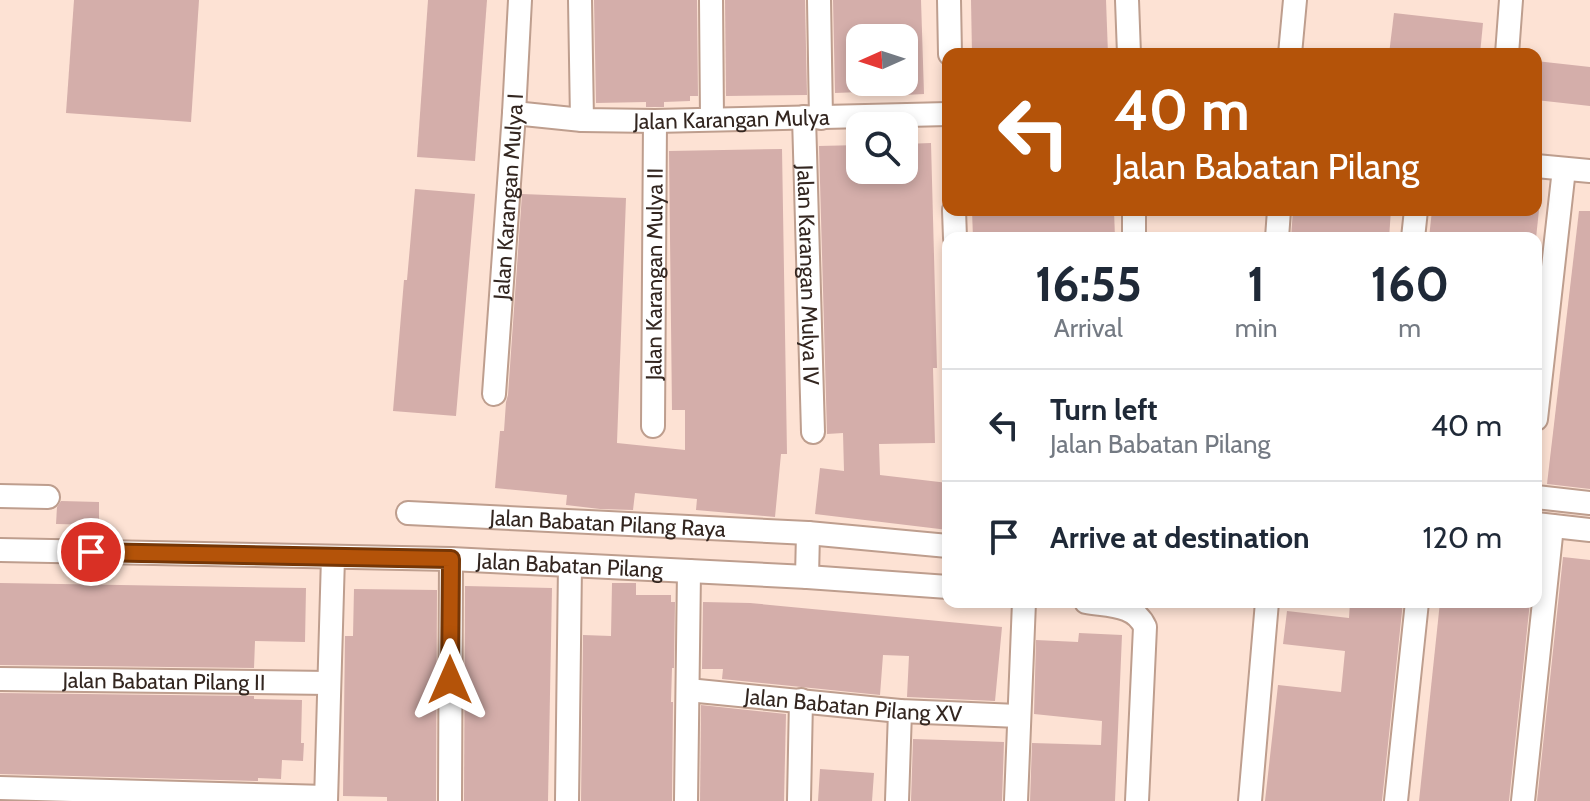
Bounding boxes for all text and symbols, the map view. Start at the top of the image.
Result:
north arrow [846,24,918,96]
map controls [846,24,918,184]
text: 40 m [1114,76,1250,144]
icon: left [982,80,1086,184]
street label: Jalan Karangan Mulya I [487,93,529,302]
street label: Jalan Karangan Mulya [632,103,830,135]
button: search [846,112,918,184]
text: Jalan Babatan Pilang [1114,144,1419,188]
street label: Jalan Karangan Mulya IV [792,163,825,386]
street label: Jalan Karangan Mulya II [640,168,668,381]
text: 16:55 [1035,255,1142,313]
text: 1 [1247,255,1265,313]
text: 160 [1370,255,1449,313]
text: Arrival [1054,312,1123,344]
text: min [1235,312,1278,344]
text: m [1398,312,1421,344]
text: Turn left [1050,391,1158,428]
icon: left [982,403,1026,447]
text: 40 m [1431,407,1502,444]
text: Jalan Babatan Pilang [1050,428,1270,460]
street label: Jalan Babatan Pilang Raya [488,504,727,542]
icon: arrive [982,515,1026,559]
pin [57,518,125,586]
text: Arrive at destination [1050,519,1310,556]
text: 120 m [1422,519,1502,556]
icon: arrive [69,530,113,574]
street label: Jalan Babatan Pilang [475,547,665,583]
position arrow [408,638,492,722]
street label: Jalan Babatan Pilang II [61,666,266,696]
street label: Jalan Babatan Pilang XV [742,682,963,727]

